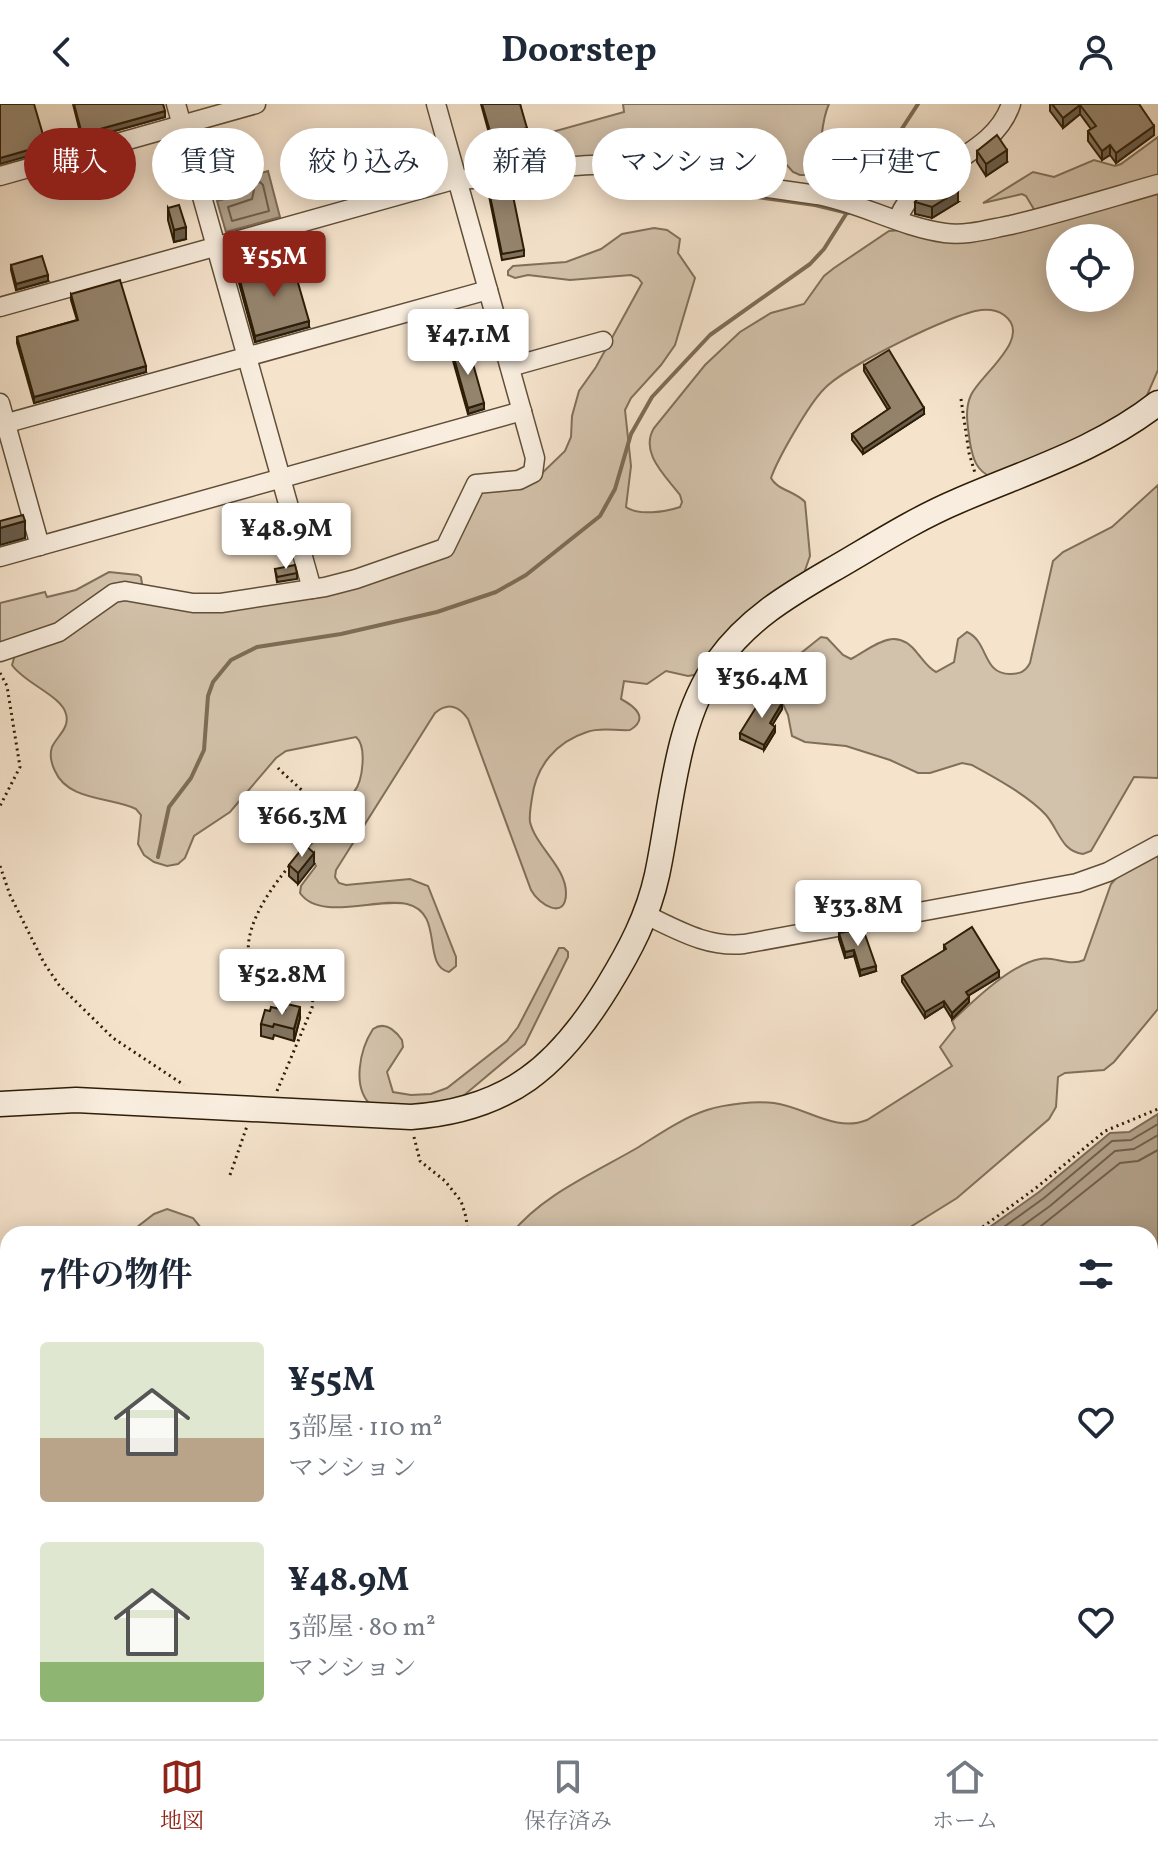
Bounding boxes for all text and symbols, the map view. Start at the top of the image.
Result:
text: Doorstep [501,27,657,77]
icon: back [40,30,84,74]
icon: person [1074,30,1118,74]
chip: 購入 [24,128,136,200]
chip: 賃貸 [152,128,264,200]
chip: 絞り込み [280,128,448,200]
chip: 新着 [464,128,576,200]
chip: マンション [592,128,787,200]
chip: 一戸建て [803,128,971,200]
map controls [1046,224,1134,312]
button: locate [1046,224,1134,312]
pin: ¥55M [227,231,321,299]
text: ¥55M [241,239,307,275]
pin: ¥47.1M [403,309,533,377]
text: ¥47.1M [426,317,510,353]
pin: ¥48.9M [221,503,351,571]
text: ¥48.9M [240,511,332,547]
pin: ¥36.4M [697,652,827,720]
text: ¥36.4M [716,660,808,696]
pin: ¥66.3M [237,791,367,859]
text: ¥66.3M [257,799,347,835]
pin: ¥33.8M [793,880,923,948]
text: ¥33.8M [813,888,903,924]
pin: ¥52.8M [217,949,347,1017]
text: ¥52.8M [237,957,327,993]
icon: filters [1074,1252,1118,1296]
text: 7件の物件 [40,1254,192,1301]
text: ¥55M [288,1358,375,1405]
icon: home [104,1374,200,1470]
icon: heart [1074,1400,1118,1444]
text: 3部屋 · 110 m² [288,1410,442,1446]
text: マンション [288,1451,417,1487]
text: ¥48.9M [288,1558,409,1605]
icon: home [104,1574,200,1670]
icon: heart [1074,1600,1118,1644]
text: 3部屋 · 80 m² [288,1610,436,1646]
text: マンション [288,1651,417,1687]
tab: 地図 [160,1755,204,1838]
tab: 保存済み [524,1755,612,1838]
tab: ホーム [932,1755,998,1838]

